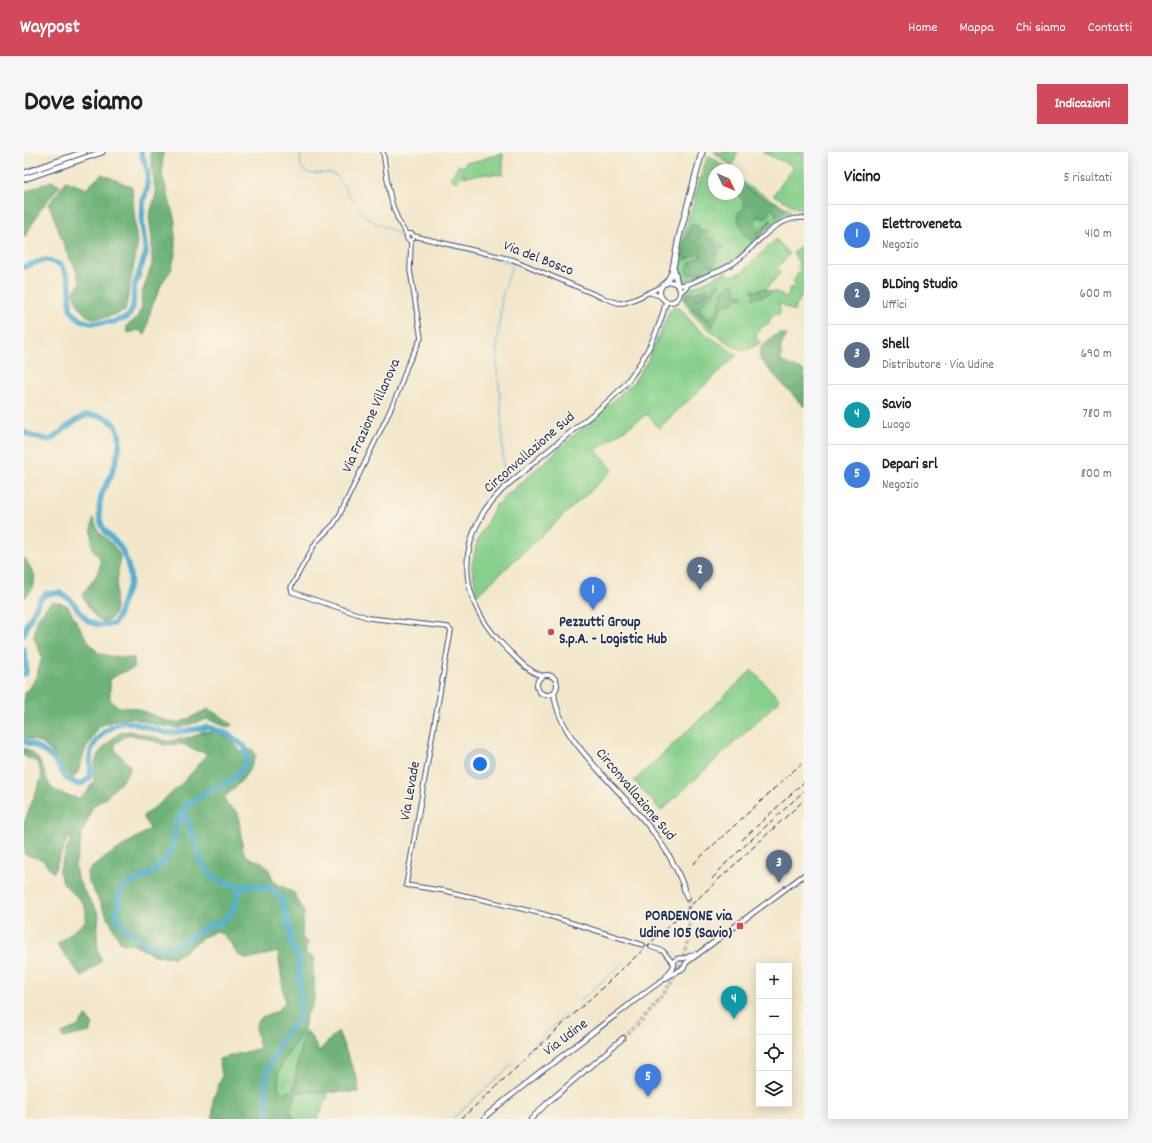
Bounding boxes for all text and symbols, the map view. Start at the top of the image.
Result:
text: Waypost [20,15,80,42]
text: Home [908,18,938,38]
text: Mappa [960,18,994,38]
text: Chi siamo [1016,18,1066,38]
text: Contatti [1088,18,1132,38]
text: Dove siamo [24,84,143,124]
button: Indicazioni [1037,84,1128,124]
north arrow [708,164,744,200]
text: Vicino [844,166,881,190]
text: 5 risultati [1064,169,1112,188]
text: Elettroveneta [882,214,961,236]
text: 1 [856,225,858,244]
text: 410 m [1085,225,1112,244]
street label: Via del Bosco [500,235,577,283]
text: Negozio [882,236,919,255]
text: BLDing Studio [882,274,958,296]
text: 2 [854,285,860,304]
text: 600 m [1080,285,1112,304]
text: Uffici [882,296,907,315]
text: Shell [882,334,909,356]
text: 3 [854,345,860,364]
text: 690 m [1081,345,1112,364]
street label: Via Frazione Villanova [337,355,407,477]
text: Distributore · Via Udine [882,356,994,375]
text: Savio [882,394,911,416]
text: 4 [854,405,860,424]
text: 780 m [1083,405,1112,424]
street label: Circonvallazione Sud [479,407,581,499]
text: Luogo [882,416,910,435]
text: Depari srl [882,454,938,476]
text: 5 [854,465,860,484]
text: 800 m [1081,465,1112,484]
text: Negozio [882,476,919,495]
pin: 2 [687,557,713,590]
pin: 1 [580,577,606,610]
place label: Pezzutti Group S.p.A. - Logistic Hub [559,612,668,651]
marker: Pezzutti Group S.p.A. - Logistic Hub [546,627,556,637]
street label: Circonvallazione Sud [590,744,680,846]
your location [470,754,490,774]
street label: Via Levade [395,759,427,823]
pin: 3 [766,850,792,883]
place label: PORDENONE via Udine 105 (Savio) [639,906,733,945]
marker: PORDENONE via Udine 105 (Savio) [735,921,745,931]
map controls [756,963,792,1107]
button: + [756,963,792,999]
pin: 4 [721,986,747,1019]
button: − [756,999,792,1035]
street label: Via Udine [539,1014,593,1062]
button: locate [756,1035,792,1071]
pin: 5 [635,1064,661,1097]
button: layers [756,1071,792,1107]

